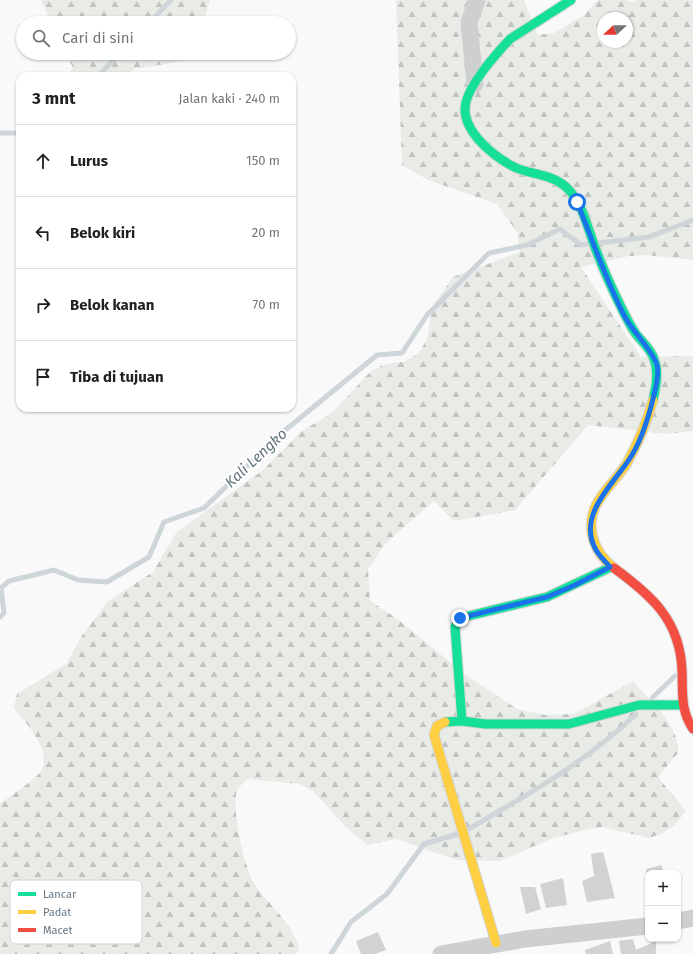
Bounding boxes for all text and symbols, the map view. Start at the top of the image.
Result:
north arrow [597,12,633,48]
search box [16,16,296,60]
icon: search [30,27,52,49]
text: Cari di sini [62,29,134,47]
text: 3 mnt [32,88,76,109]
text: Jalan kaki · 240 m [179,91,280,106]
icon: ahead [32,150,54,172]
text: Lurus [70,152,108,170]
text: 150 m [246,153,280,168]
route start [568,193,586,211]
icon: left [32,222,54,244]
text: Belok kiri [70,224,135,242]
text: 20 m [252,225,280,240]
icon: right [32,294,54,316]
text: Belok kanan [70,296,154,314]
text: 70 m [253,297,280,312]
icon: arrive [32,366,54,388]
text: Tiba di tujuan [70,368,164,386]
water label: Kali Lengko [221,425,291,491]
route end [451,609,469,627]
map controls [645,870,681,942]
button: + [645,870,681,906]
legend [10,880,142,944]
text: Lancar [43,888,77,901]
text: Padat [43,906,71,919]
button: − [645,906,681,942]
text: Macet [43,924,73,937]

